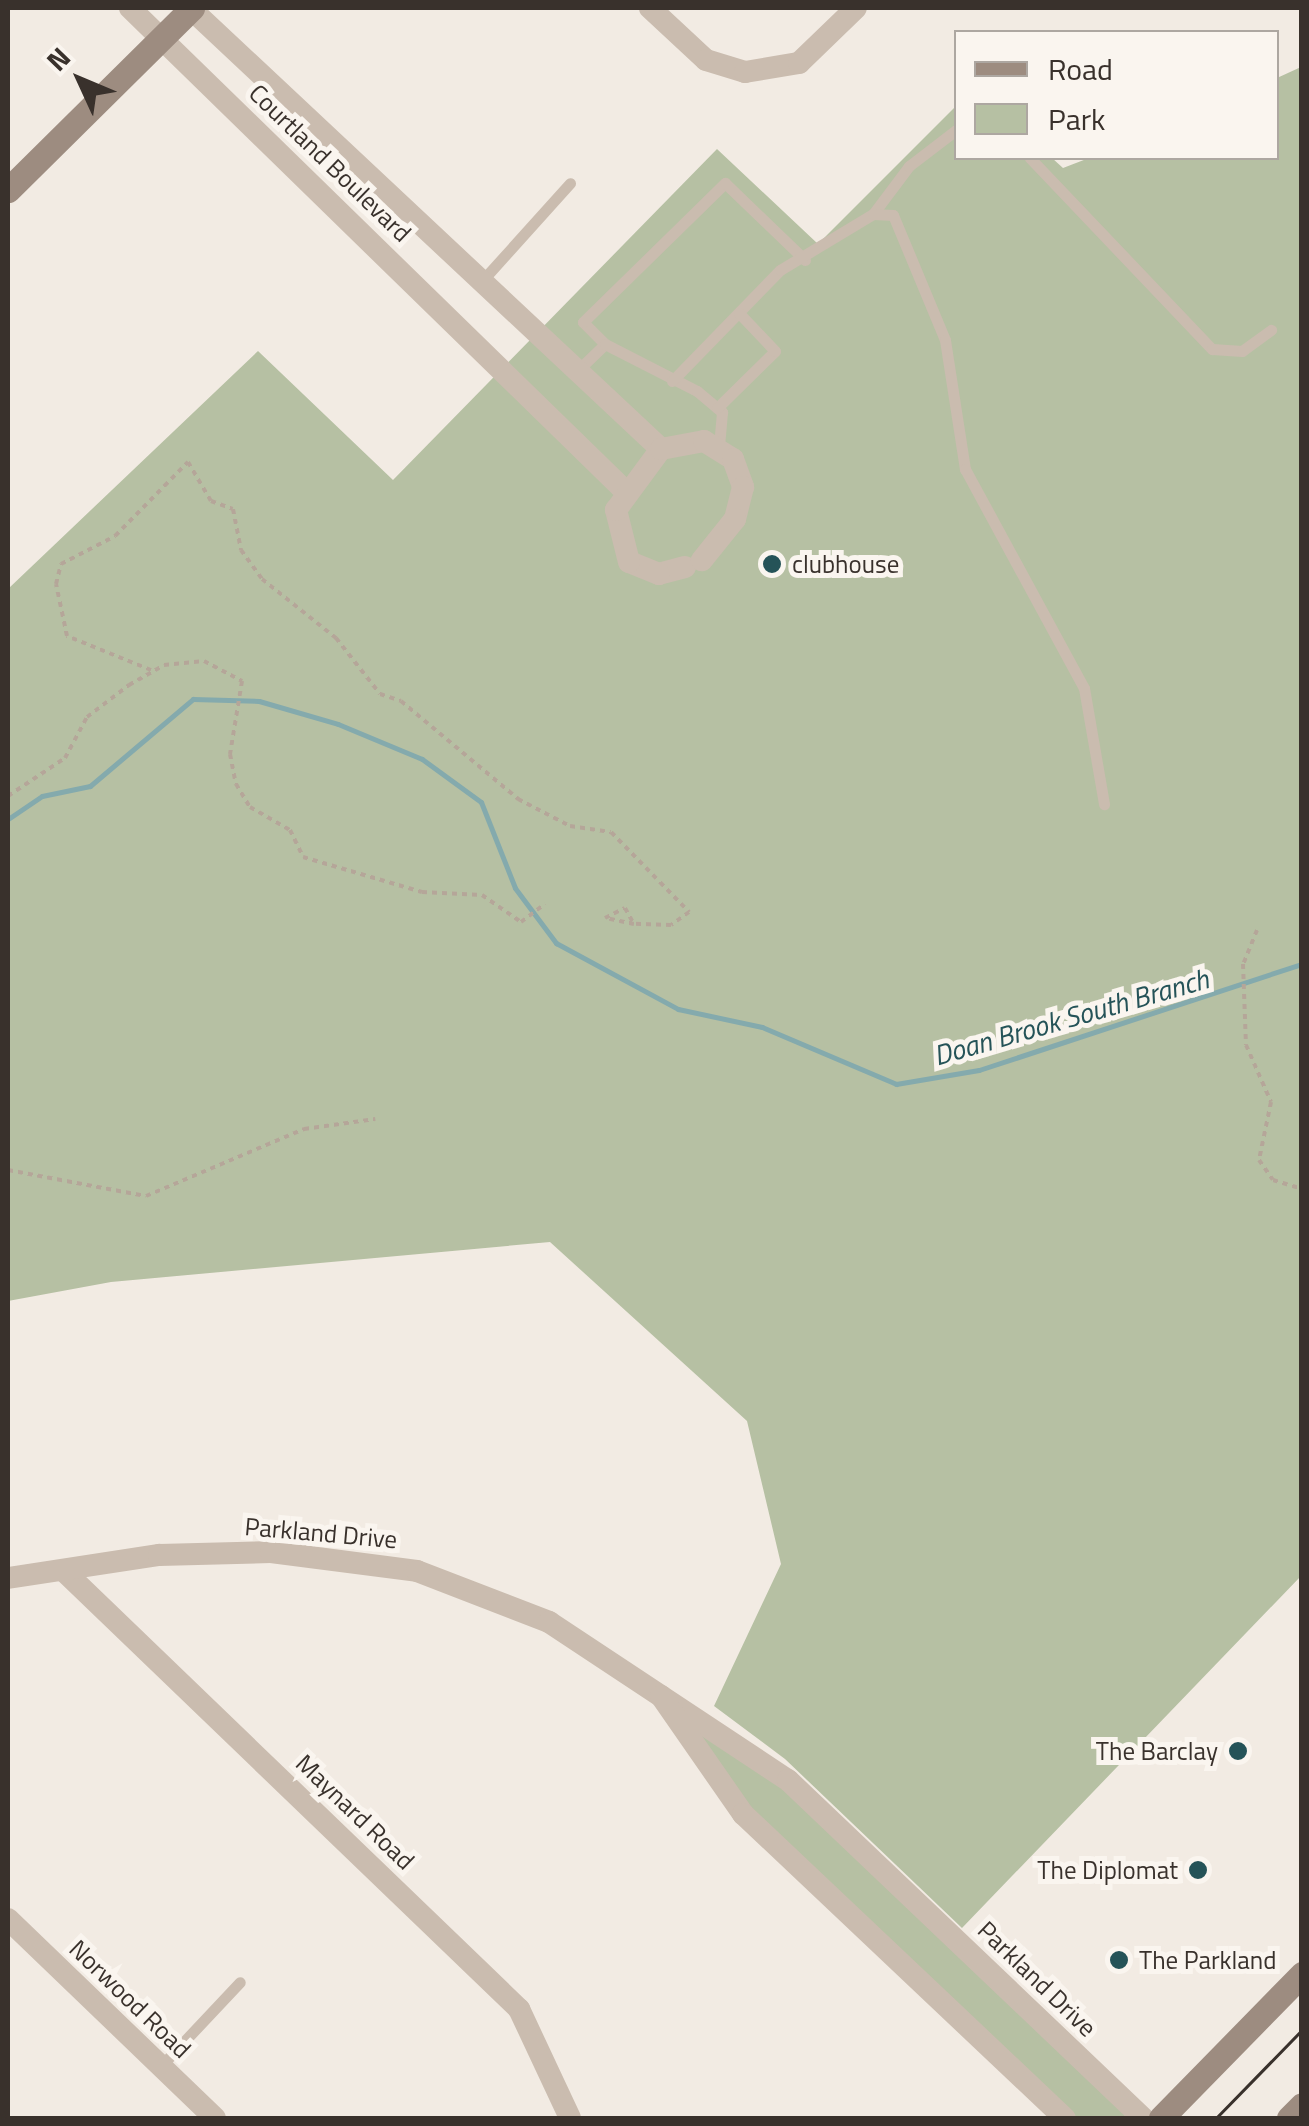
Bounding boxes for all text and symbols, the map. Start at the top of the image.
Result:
north arrow [30,30,130,130]
legend [954,30,1279,160]
text: N [36,37,80,81]
text: Road [1048,46,1113,92]
street label: Courtland Boulevard [243,78,417,248]
text: Park [1048,96,1105,142]
place label: clubhouse [792,549,899,579]
marker: clubhouse [761,553,783,575]
water label: Doan Brook South Branch [930,962,1212,1072]
street label: Parkland Drive [243,1511,399,1555]
place label: The Barclay [1096,1736,1218,1766]
marker: The Barclay [1227,1740,1249,1762]
street label: Maynard Road [290,1748,420,1876]
place label: The Diplomat [1037,1855,1178,1885]
marker: The Diplomat [1187,1859,1209,1881]
street label: Parkland Drive [972,1915,1102,2043]
street label: Norwood Road [63,1934,197,2064]
place label: The Parkland [1139,1945,1276,1975]
marker: The Parkland [1108,1949,1130,1971]

